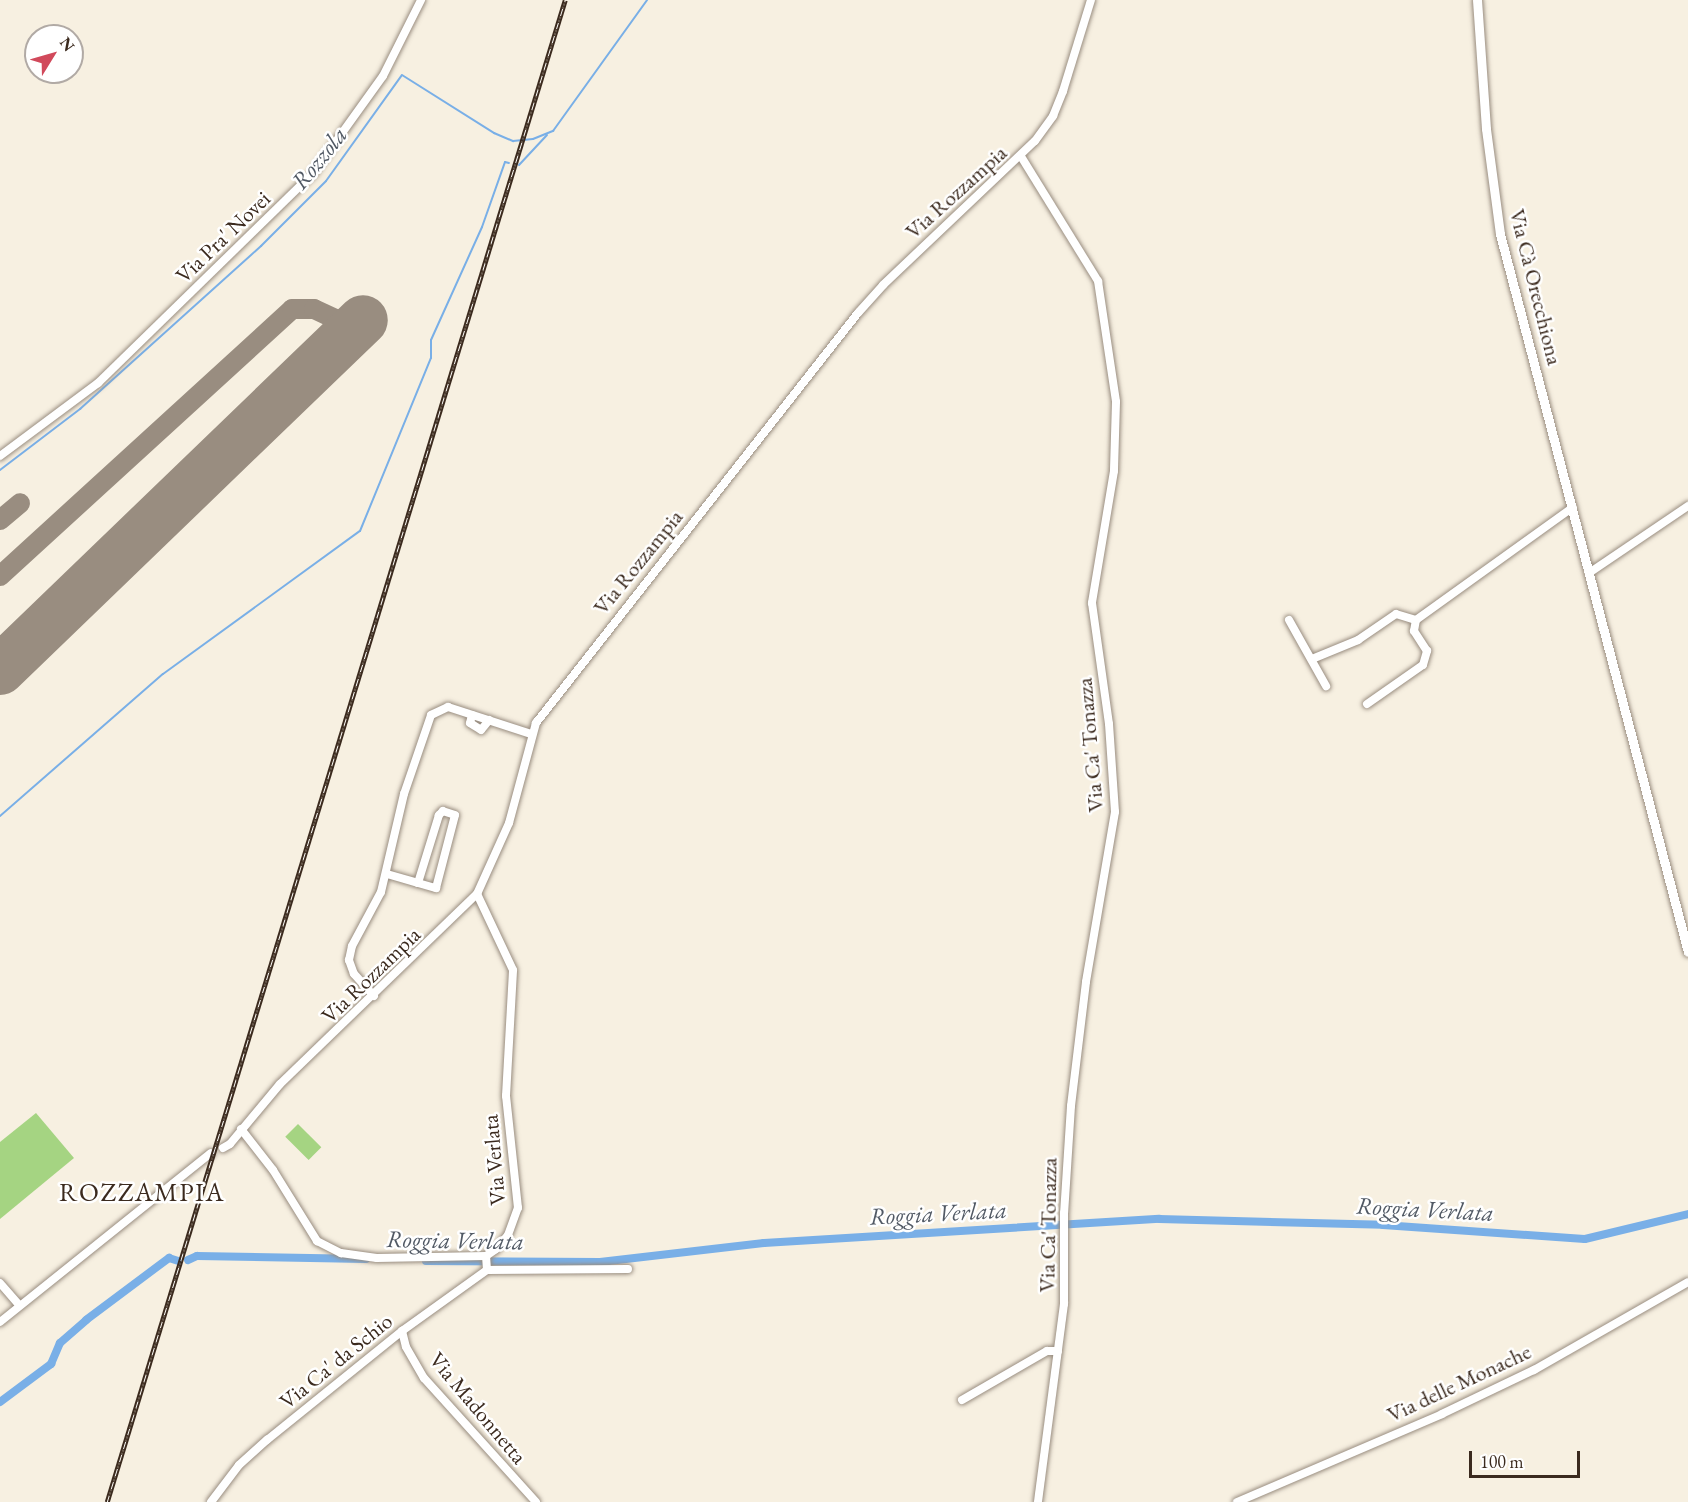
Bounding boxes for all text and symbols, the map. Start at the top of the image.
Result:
north arrow [24,24,84,84]
text: N [55,33,79,56]
water label: Rozzola [285,121,353,195]
street label: Via Rozzampia [900,140,1012,244]
street label: Via Pra' Novei [170,185,276,289]
street label: Via Cà Orecchiona [1504,206,1568,368]
street label: Via Rozzampia [588,504,688,620]
street label: Via Ca' Tonazza [1071,677,1109,813]
street label: Via Rozzampia [316,921,426,1029]
street label: Via Verlata [477,1113,511,1207]
street label: Via Ca' Tonazza [1034,1157,1062,1293]
district label: ROZZAMPIA [59,1177,225,1209]
water label: Roggia Verlata [1356,1191,1494,1227]
water label: Roggia Verlata [869,1195,1007,1231]
water label: Roggia Verlata [386,1224,524,1256]
street label: Via Ca' da Schio [274,1308,398,1414]
street label: Via delle Monache [1383,1338,1535,1428]
street label: Via Madonnetta [424,1347,532,1469]
scale bar [1472,1439,1583,1477]
text: 100 m [1480,1450,1524,1473]

